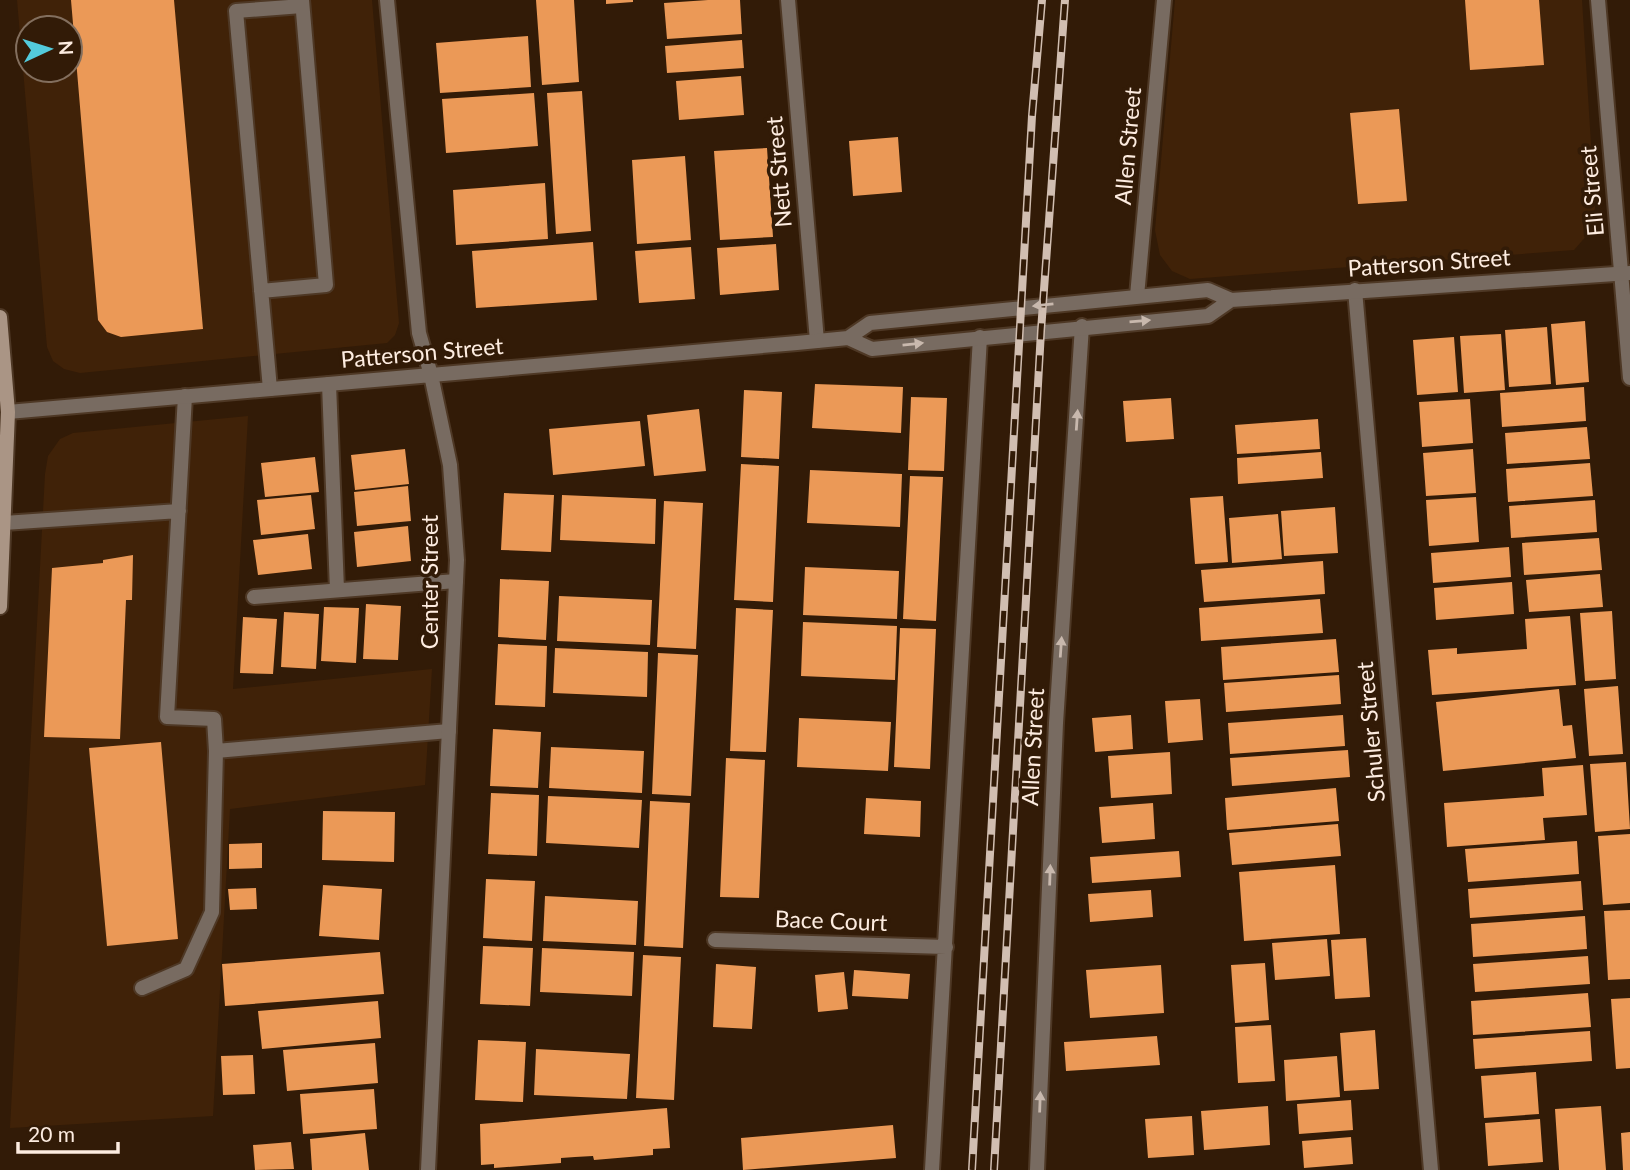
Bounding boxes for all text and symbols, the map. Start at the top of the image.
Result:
north arrow [14,14,84,84]
text: N [54,40,78,56]
street label: Allen Street [1108,85,1146,206]
street label: Nett Street [759,115,797,229]
street label: Eli Street [1573,144,1609,237]
street label: Patterson Street [1347,242,1512,282]
one-way arrow [1032,300,1054,311]
one-way arrow [1129,315,1151,326]
street label: Patterson Street [339,331,505,373]
one-way arrow [903,339,925,350]
one-way arrow [1071,409,1082,431]
street label: Center Street [415,514,443,649]
one-way arrow [1056,636,1067,658]
street label: Schuler Street [1350,660,1390,804]
street label: Allen Street [1015,687,1049,807]
one-way arrow [1044,863,1055,885]
street label: Bace Court [774,904,889,936]
one-way arrow [1034,1091,1045,1113]
scale bar [18,1110,117,1154]
text: 20 m [28,1121,75,1146]

